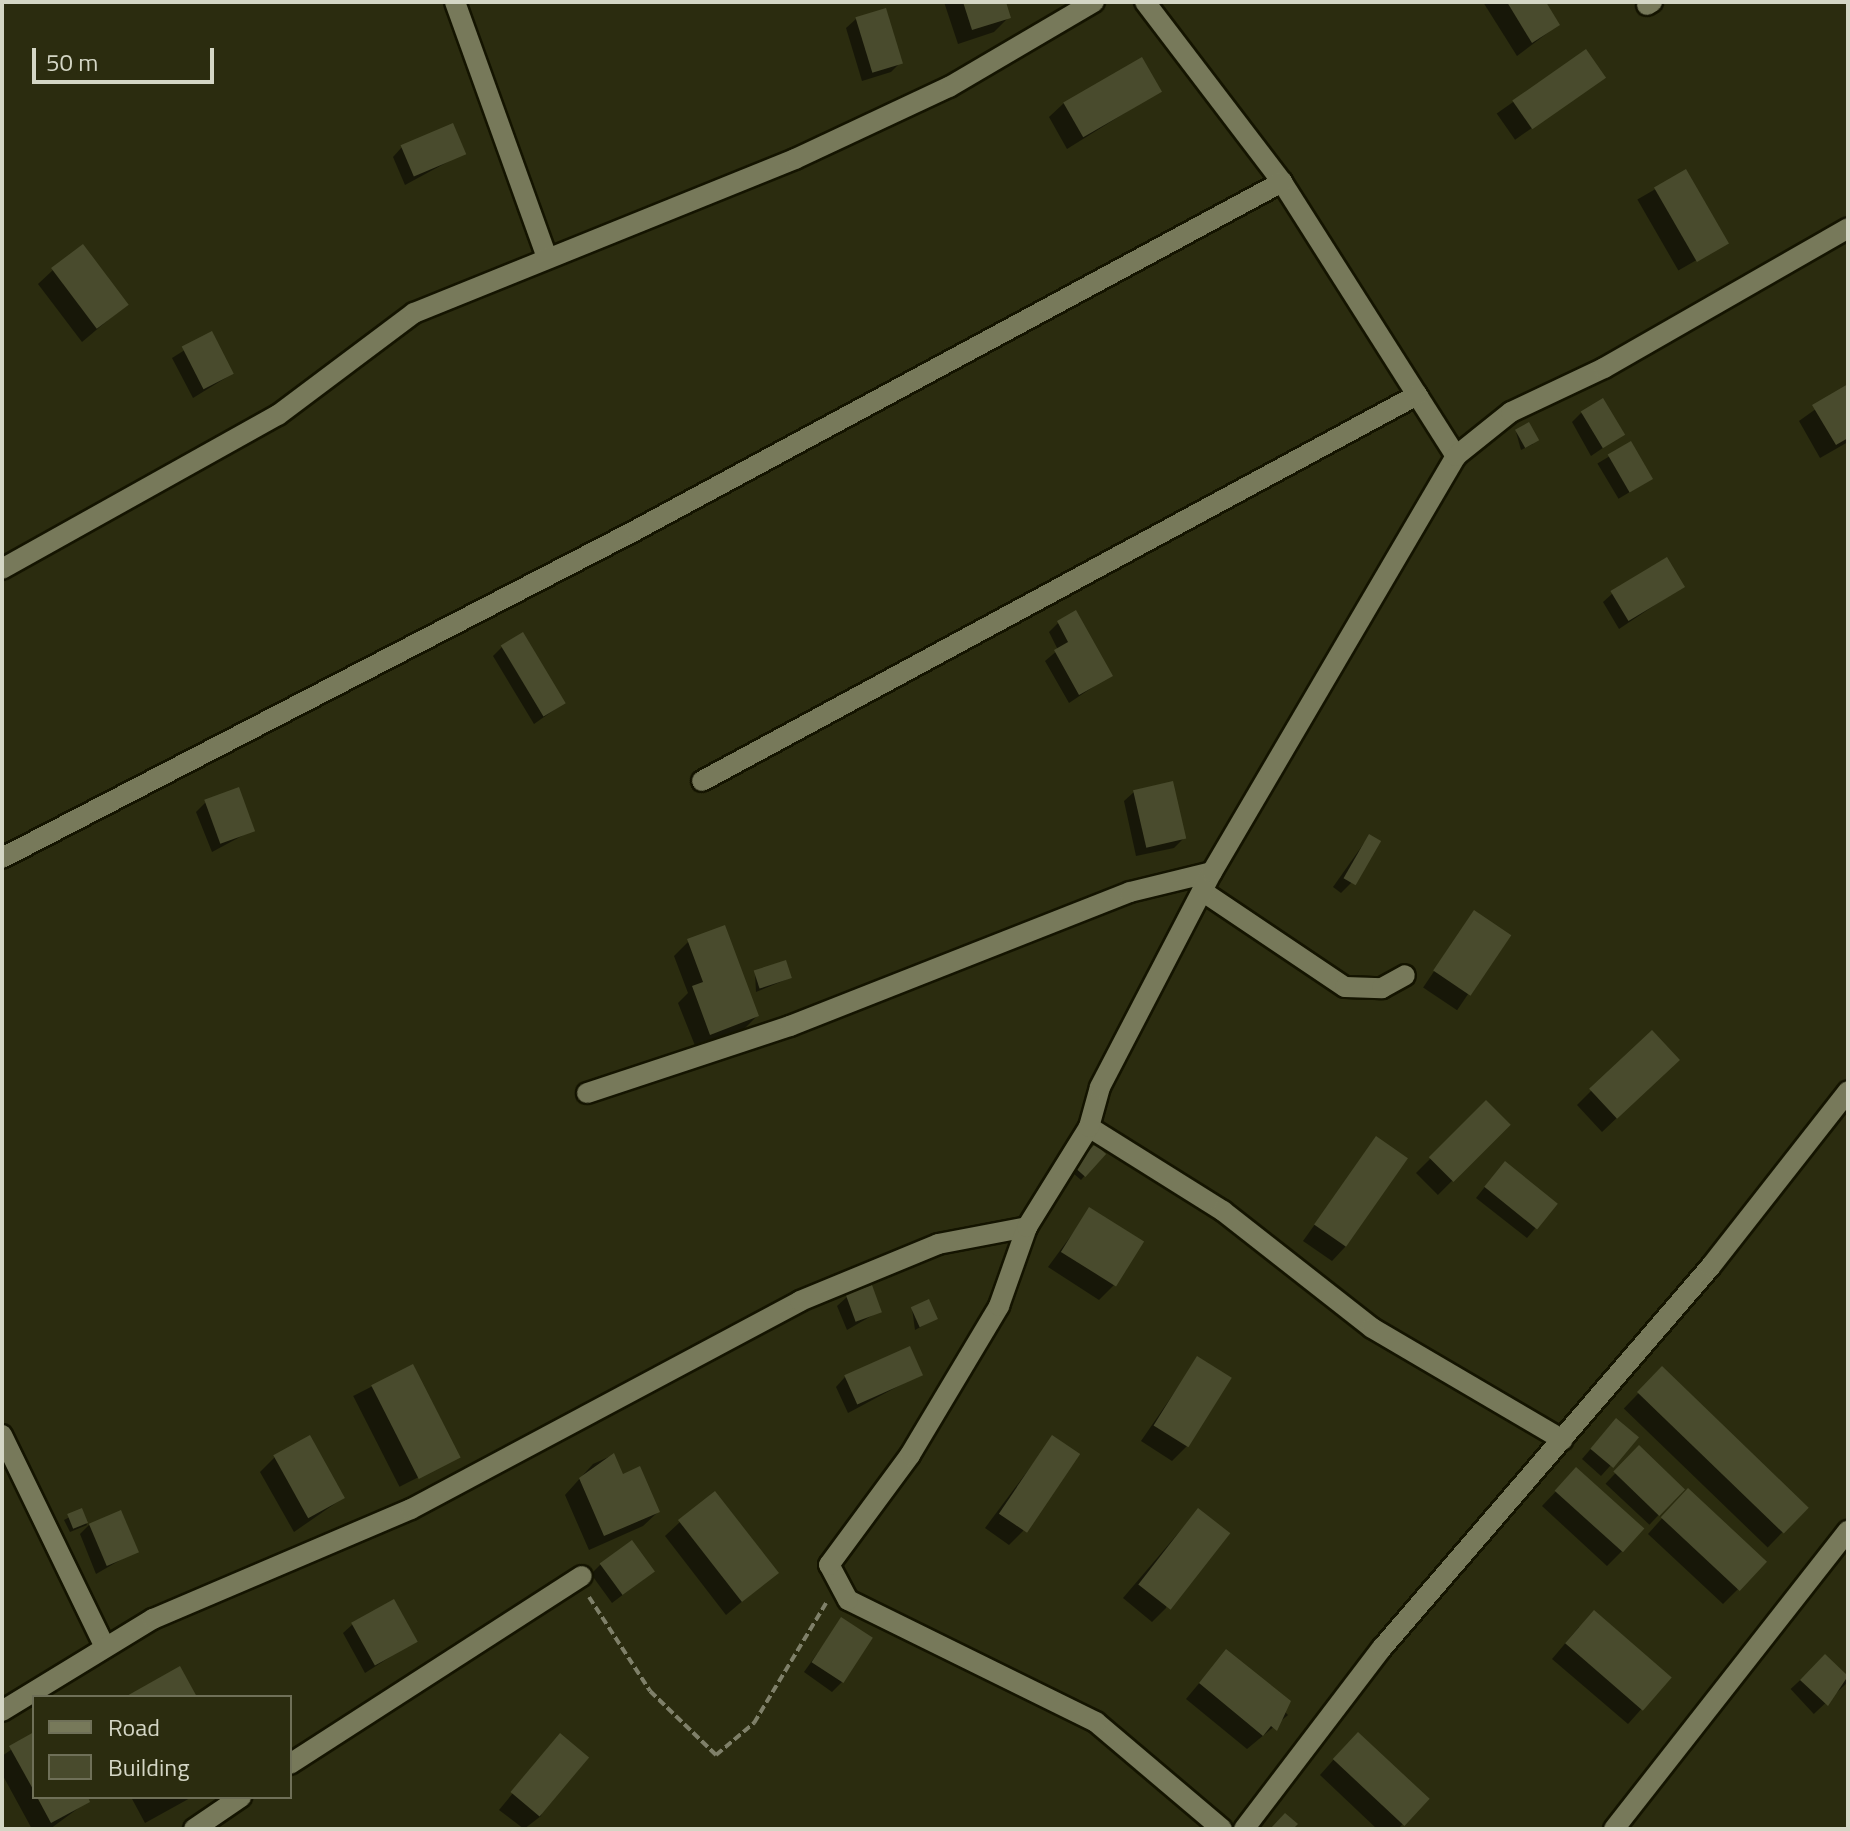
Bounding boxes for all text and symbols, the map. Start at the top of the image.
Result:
scale bar [36,32,218,82]
text: 50 m [46,44,98,80]
legend [32,1695,292,1799]
text: Road [108,1709,160,1745]
text: Building [108,1749,190,1785]

